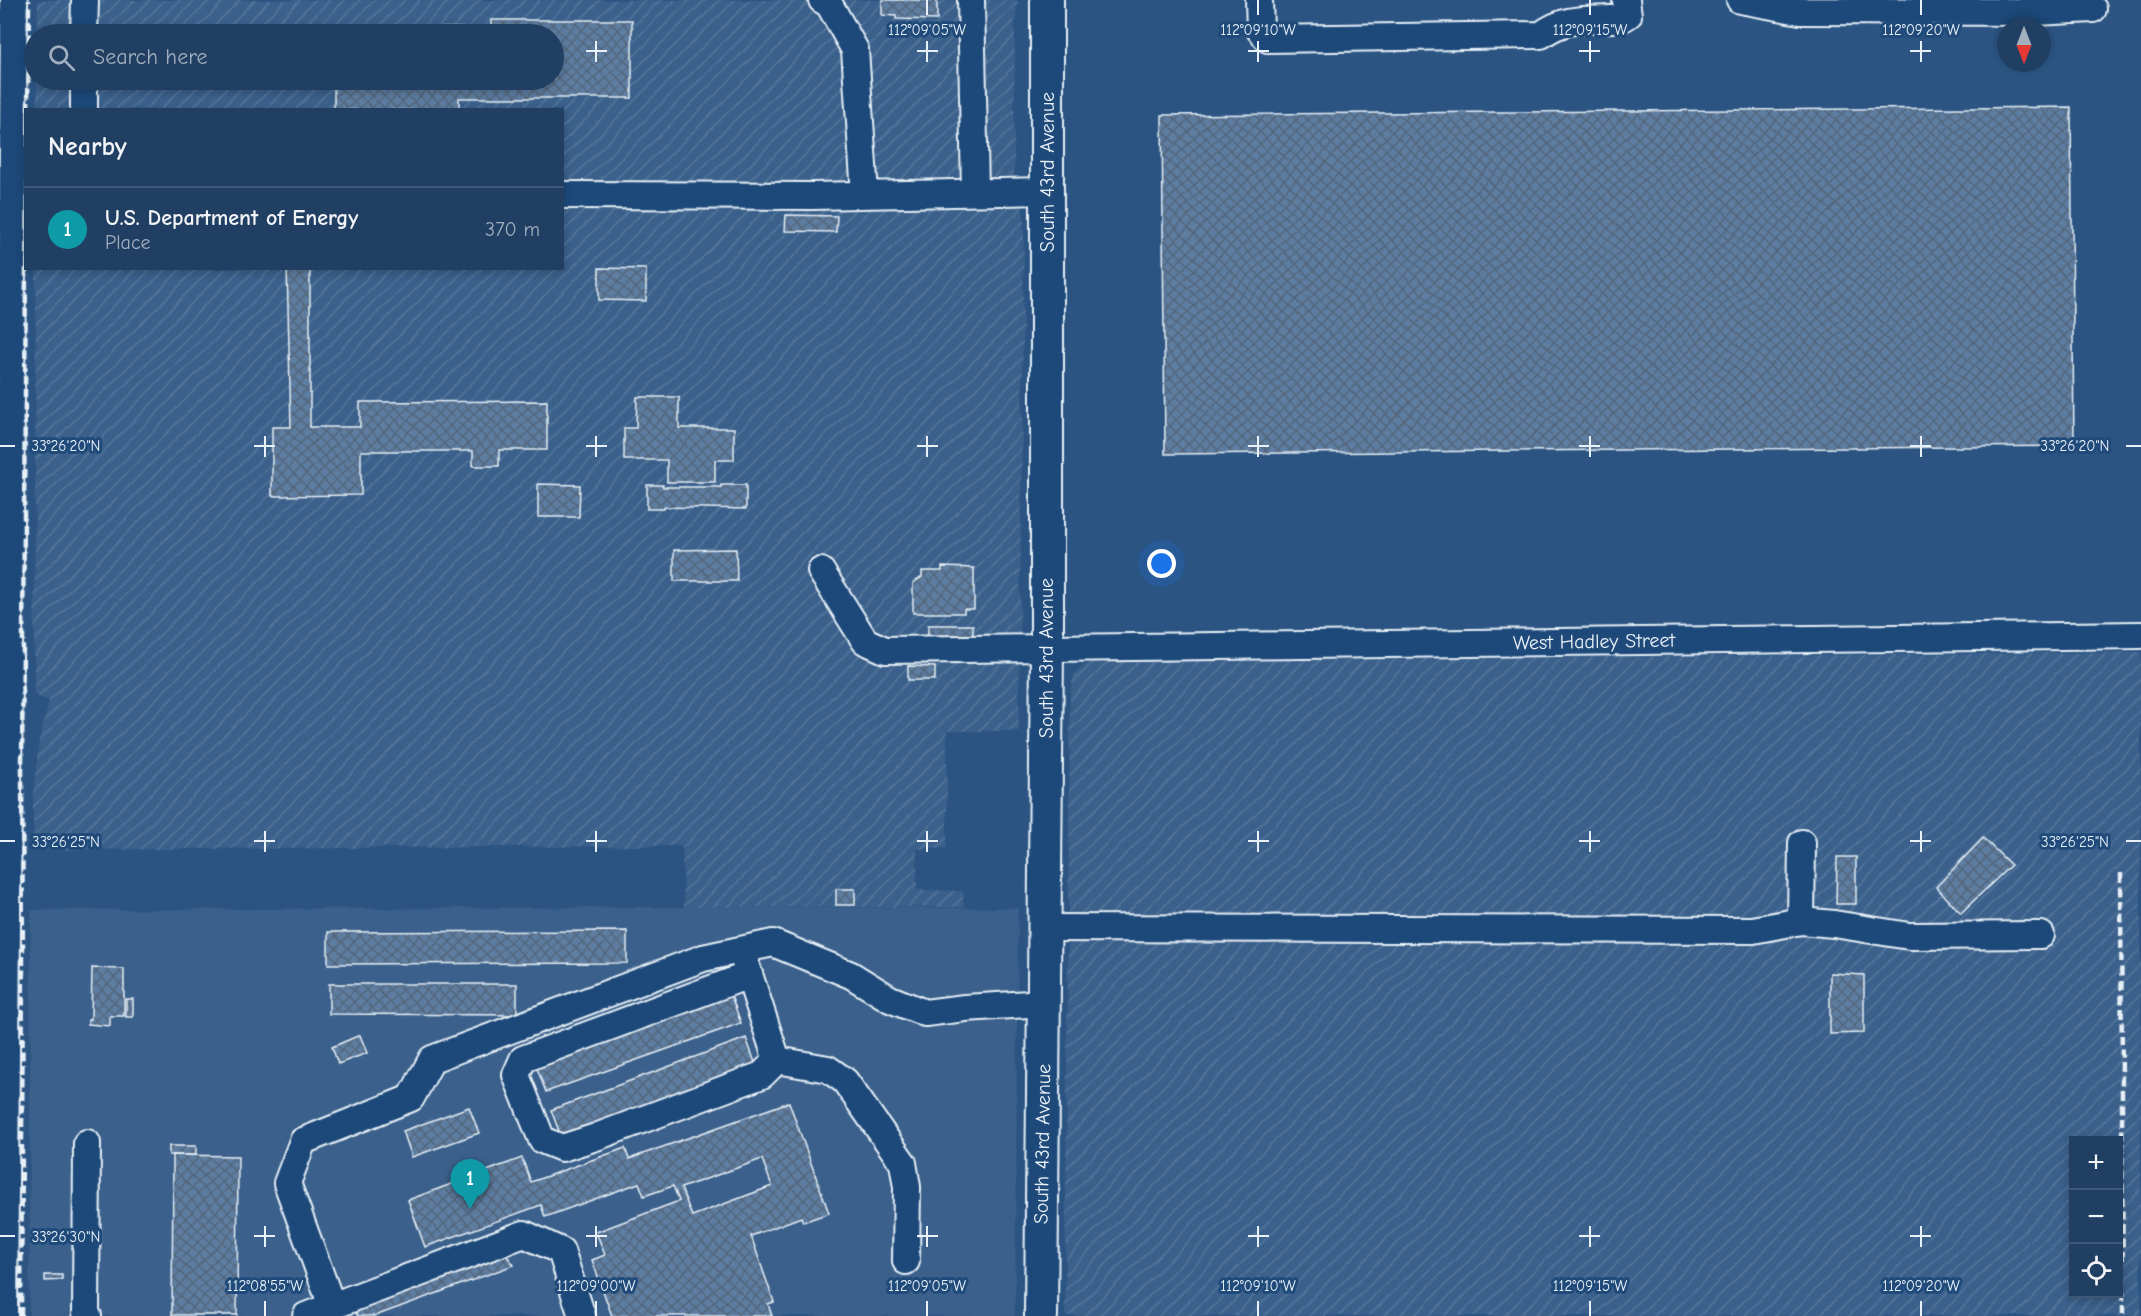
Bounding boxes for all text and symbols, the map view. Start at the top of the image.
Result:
north arrow [1997,18,2051,72]
text: 112°09'05"W [888,21,966,39]
text: 112°09'10"W [1220,21,1296,39]
text: 112°09'15"W [1553,21,1627,39]
text: 112°09'20"W [1882,21,1960,39]
search box [24,24,564,90]
icon: search [45,41,78,74]
text: Search here [93,44,208,70]
street label: South 43rd Avenue [1036,92,1059,252]
text: Nearby [48,132,127,162]
text: U.S. Department of Energy [105,205,358,231]
text: 1 [64,218,71,241]
text: 370 m [485,218,540,241]
text: Place [105,231,151,254]
text: 33°26'20"N [32,437,100,455]
text: 33°26'20"N [2041,437,2109,455]
your location [1147,549,1176,578]
street label: South 43rd Avenue [1035,578,1058,738]
street label: West Hadley Street [1513,629,1677,654]
text: 33°26'25"N [32,833,100,851]
text: 33°26'25"N [2041,833,2109,851]
street label: South 43rd Avenue [1030,1064,1055,1224]
map controls [2069,1136,2123,1298]
button: + [2069,1136,2123,1190]
pin: 1 [450,1160,490,1209]
button: − [2069,1190,2123,1244]
text: 33°26'30"N [32,1228,100,1246]
button: locate [2069,1244,2123,1298]
text: 112°08'55"W [227,1277,303,1295]
text: 112°09'00"W [557,1277,635,1295]
text: 112°09'05"W [888,1277,966,1295]
text: 112°09'10"W [1220,1277,1296,1295]
text: 112°09'15"W [1553,1277,1627,1295]
text: 112°09'20"W [1882,1277,1960,1295]

